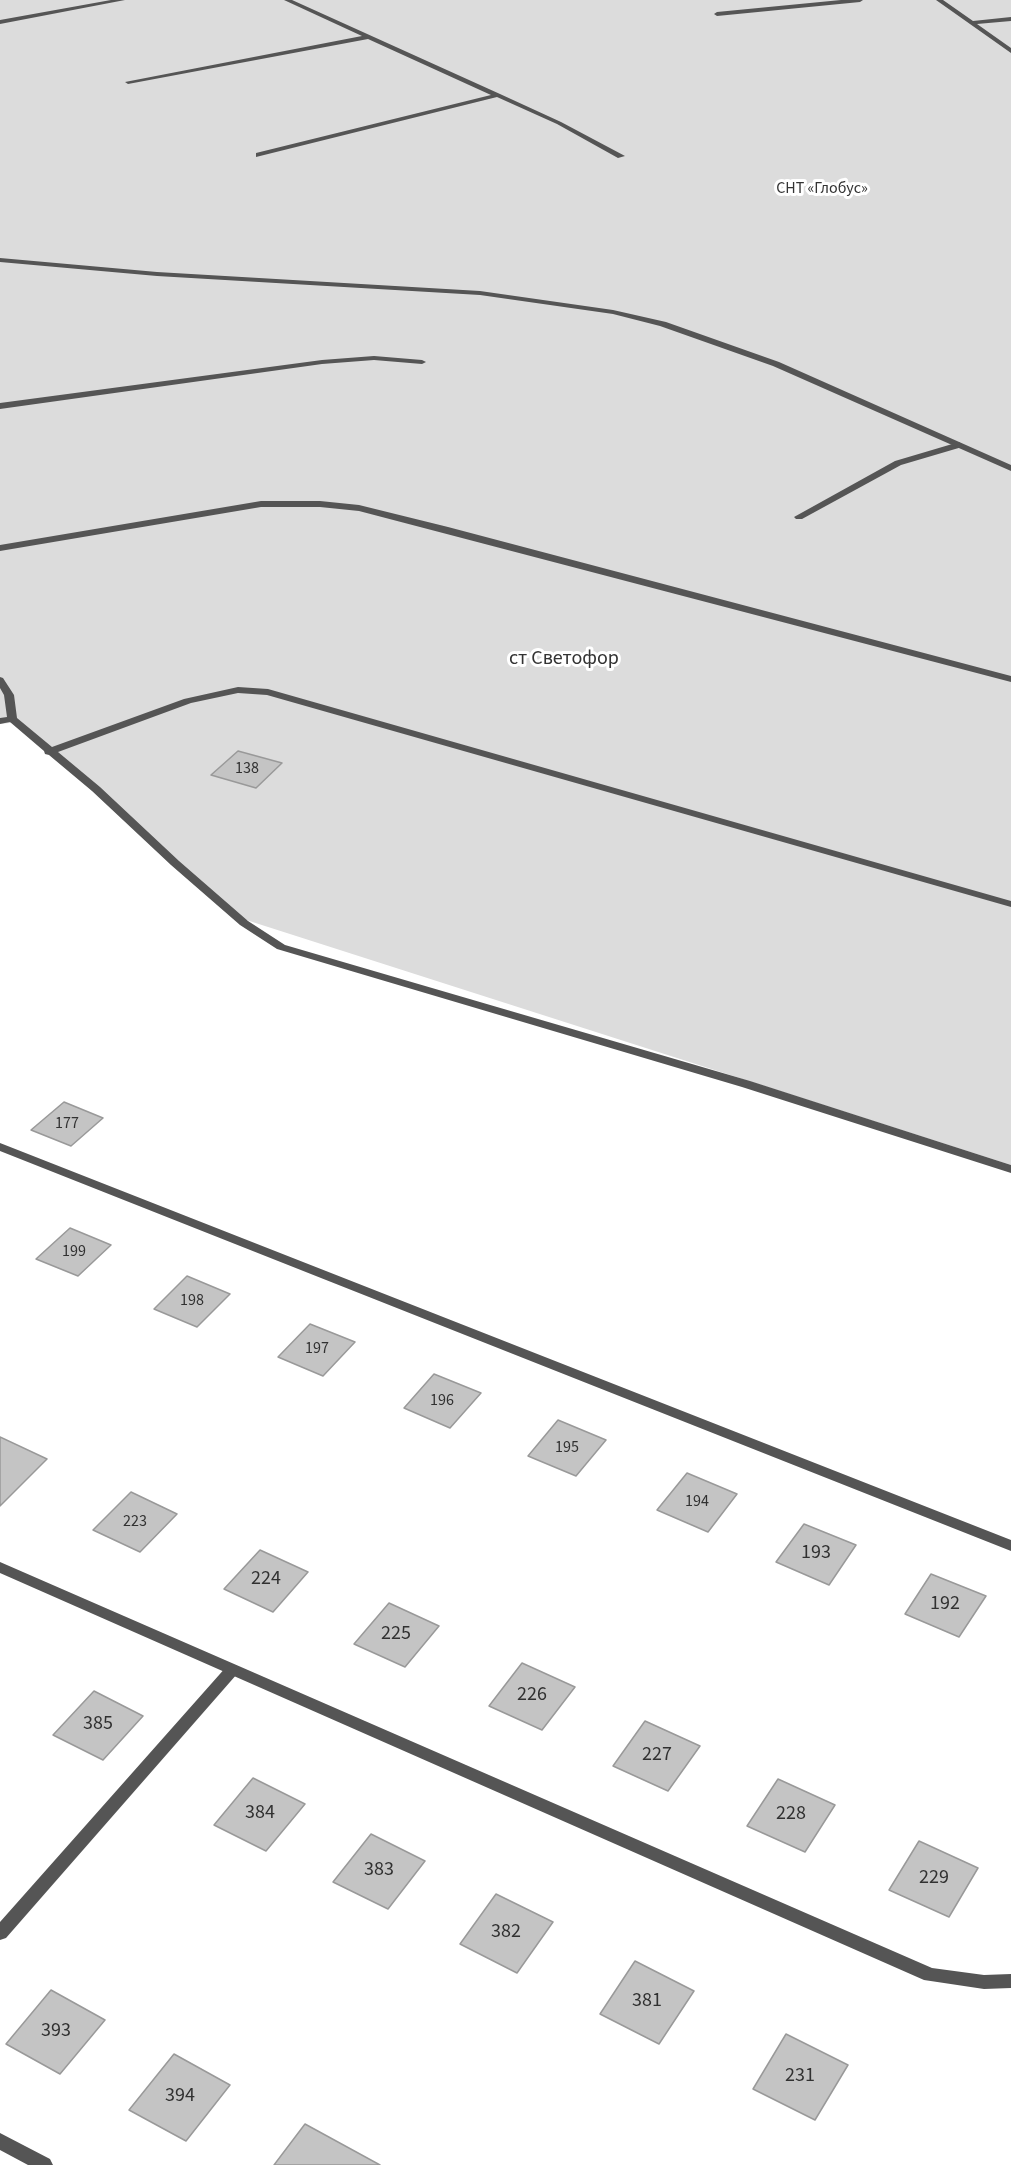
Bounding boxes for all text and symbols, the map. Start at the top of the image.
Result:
park label: СНТ «Глобус» [776,179,868,199]
park label: ст Светофор [509,648,619,672]
house number: 138 [235,759,259,779]
house number: 177 [55,1114,79,1134]
house number: 199 [62,1242,86,1262]
house number: 198 [180,1291,204,1311]
house number: 197 [305,1339,329,1359]
house number: 196 [430,1391,454,1411]
house number: 195 [555,1438,579,1458]
house number: 194 [685,1492,709,1512]
house number: 223 [123,1512,147,1532]
house number: 193 [801,1542,831,1566]
house number: 224 [251,1568,281,1592]
house number: 192 [930,1593,960,1617]
house number: 225 [381,1623,411,1647]
house number: 226 [517,1684,547,1708]
house number: 385 [83,1713,113,1737]
house number: 227 [642,1744,672,1768]
house number: 384 [245,1802,275,1826]
house number: 228 [776,1803,806,1827]
house number: 383 [364,1859,394,1883]
house number: 229 [919,1867,949,1891]
house number: 382 [491,1921,521,1945]
house number: 381 [632,1990,662,2014]
house number: 393 [41,2020,71,2044]
house number: 231 [785,2065,815,2089]
house number: 394 [165,2085,195,2109]

